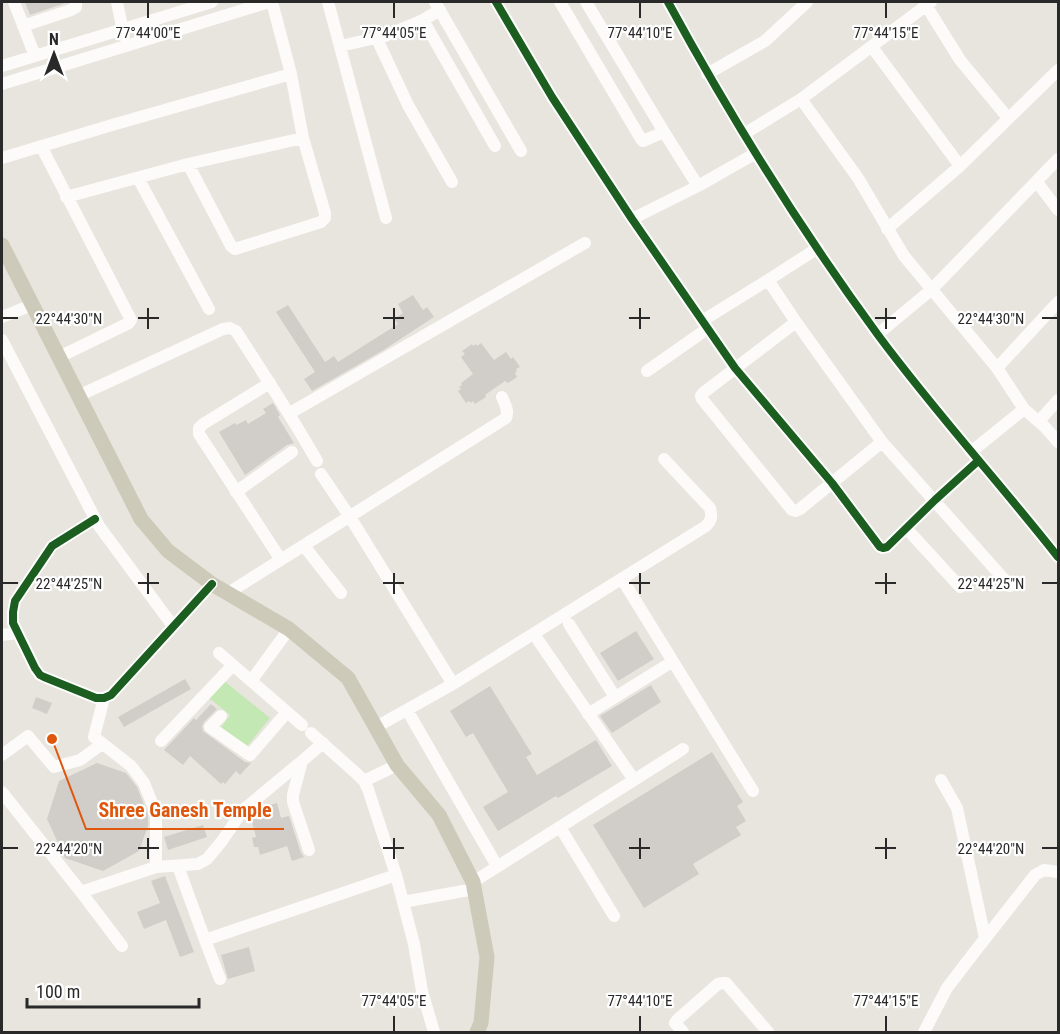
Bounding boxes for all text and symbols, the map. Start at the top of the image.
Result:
north arrow [24,24,84,84]
text: 77°44'00"E [116,24,180,42]
text: 77°44'05"E [362,24,426,42]
text: 77°44'10"E [608,24,672,42]
text: 77°44'15"E [854,24,918,42]
text: N [49,30,59,49]
text: 22°44'30"N [36,310,102,328]
text: 22°44'30"N [958,310,1024,328]
text: 22°44'25"N [36,575,102,593]
text: 22°44'25"N [958,575,1024,593]
callout: Shree Ganesh Temple [86,791,284,829]
text: Shree Ganesh Temple [98,798,272,822]
text: 22°44'20"N [36,840,102,858]
text: 22°44'20"N [958,840,1024,858]
scale bar [27,971,200,1009]
text: 100 m [36,981,80,1002]
text: 77°44'05"E [362,992,426,1010]
text: 77°44'10"E [608,992,672,1010]
text: 77°44'15"E [854,992,918,1010]

